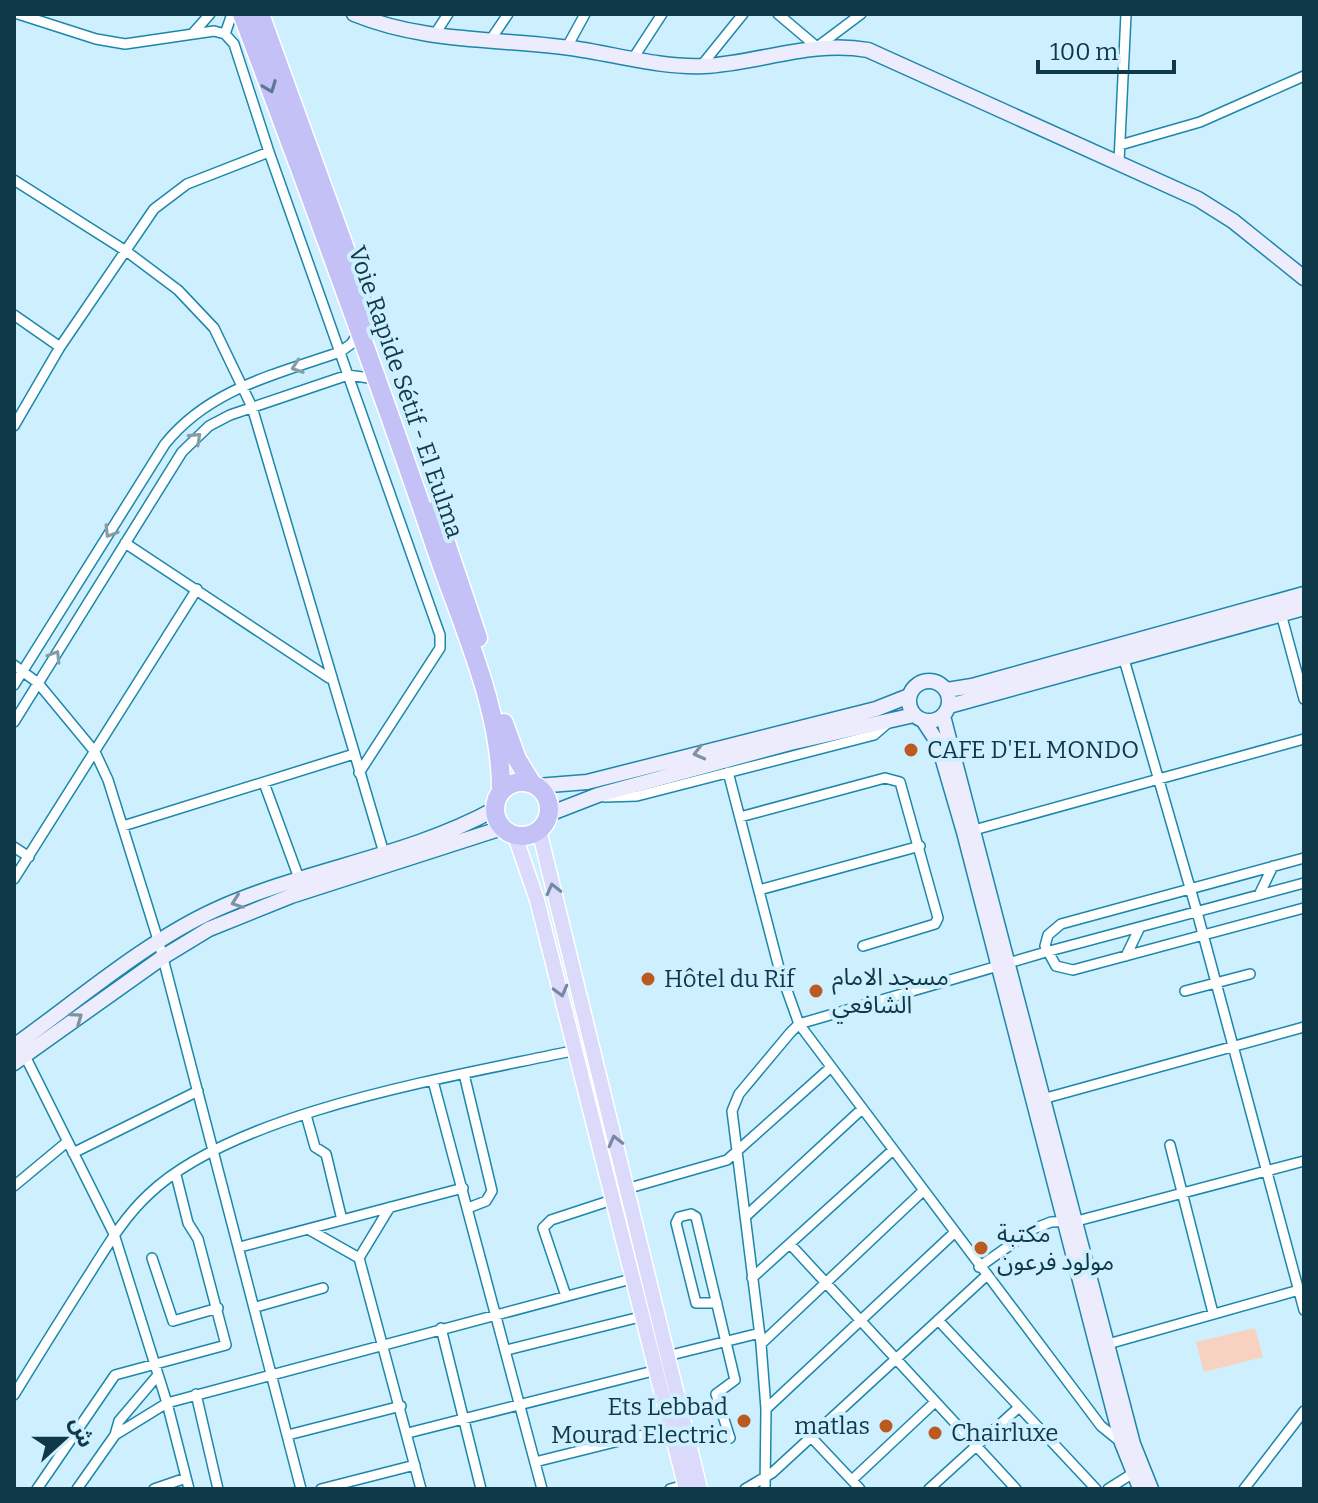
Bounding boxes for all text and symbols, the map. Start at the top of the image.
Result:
scale bar [1038,24,1174,74]
text: 100 m [1050,38,1118,66]
one-way arrow [260,79,277,93]
street label: Voie Rapide Sétif - El Eulma [343,242,469,542]
one-way arrow [291,357,305,374]
one-way arrow [187,433,201,447]
one-way arrow [104,523,119,538]
one-way arrow [45,650,61,665]
place label: CAFE D'EL MONDO [927,736,1139,764]
marker: CAFE D'EL MONDO [902,741,920,759]
one-way arrow [693,744,707,761]
one-way arrow [546,882,563,896]
one-way arrow [231,892,245,909]
place label: مسجد الامام الشافعي [832,963,949,1024]
place label: Hôtel du Rif [664,965,796,993]
marker: Hôtel du Rif [639,970,657,988]
marker: مسجد الامام الشافعي [807,982,825,1000]
one-way arrow [551,983,568,997]
one-way arrow [69,1013,83,1027]
one-way arrow [607,1135,624,1149]
place label: مكتبة مولود فرعون [997,1220,1114,1276]
marker: مكتبة مولود فرعون [972,1239,990,1257]
place label: Ets Lebbad Mourad Electric [551,1393,728,1449]
north arrow [24,1399,104,1479]
marker: Ets Lebbad Mourad Electric [735,1412,753,1430]
place label: matlas [794,1412,870,1440]
text: ش [64,1413,100,1451]
marker: matlas [877,1417,895,1435]
place label: Chairluxe [951,1419,1058,1447]
marker: Chairluxe [926,1424,944,1442]

